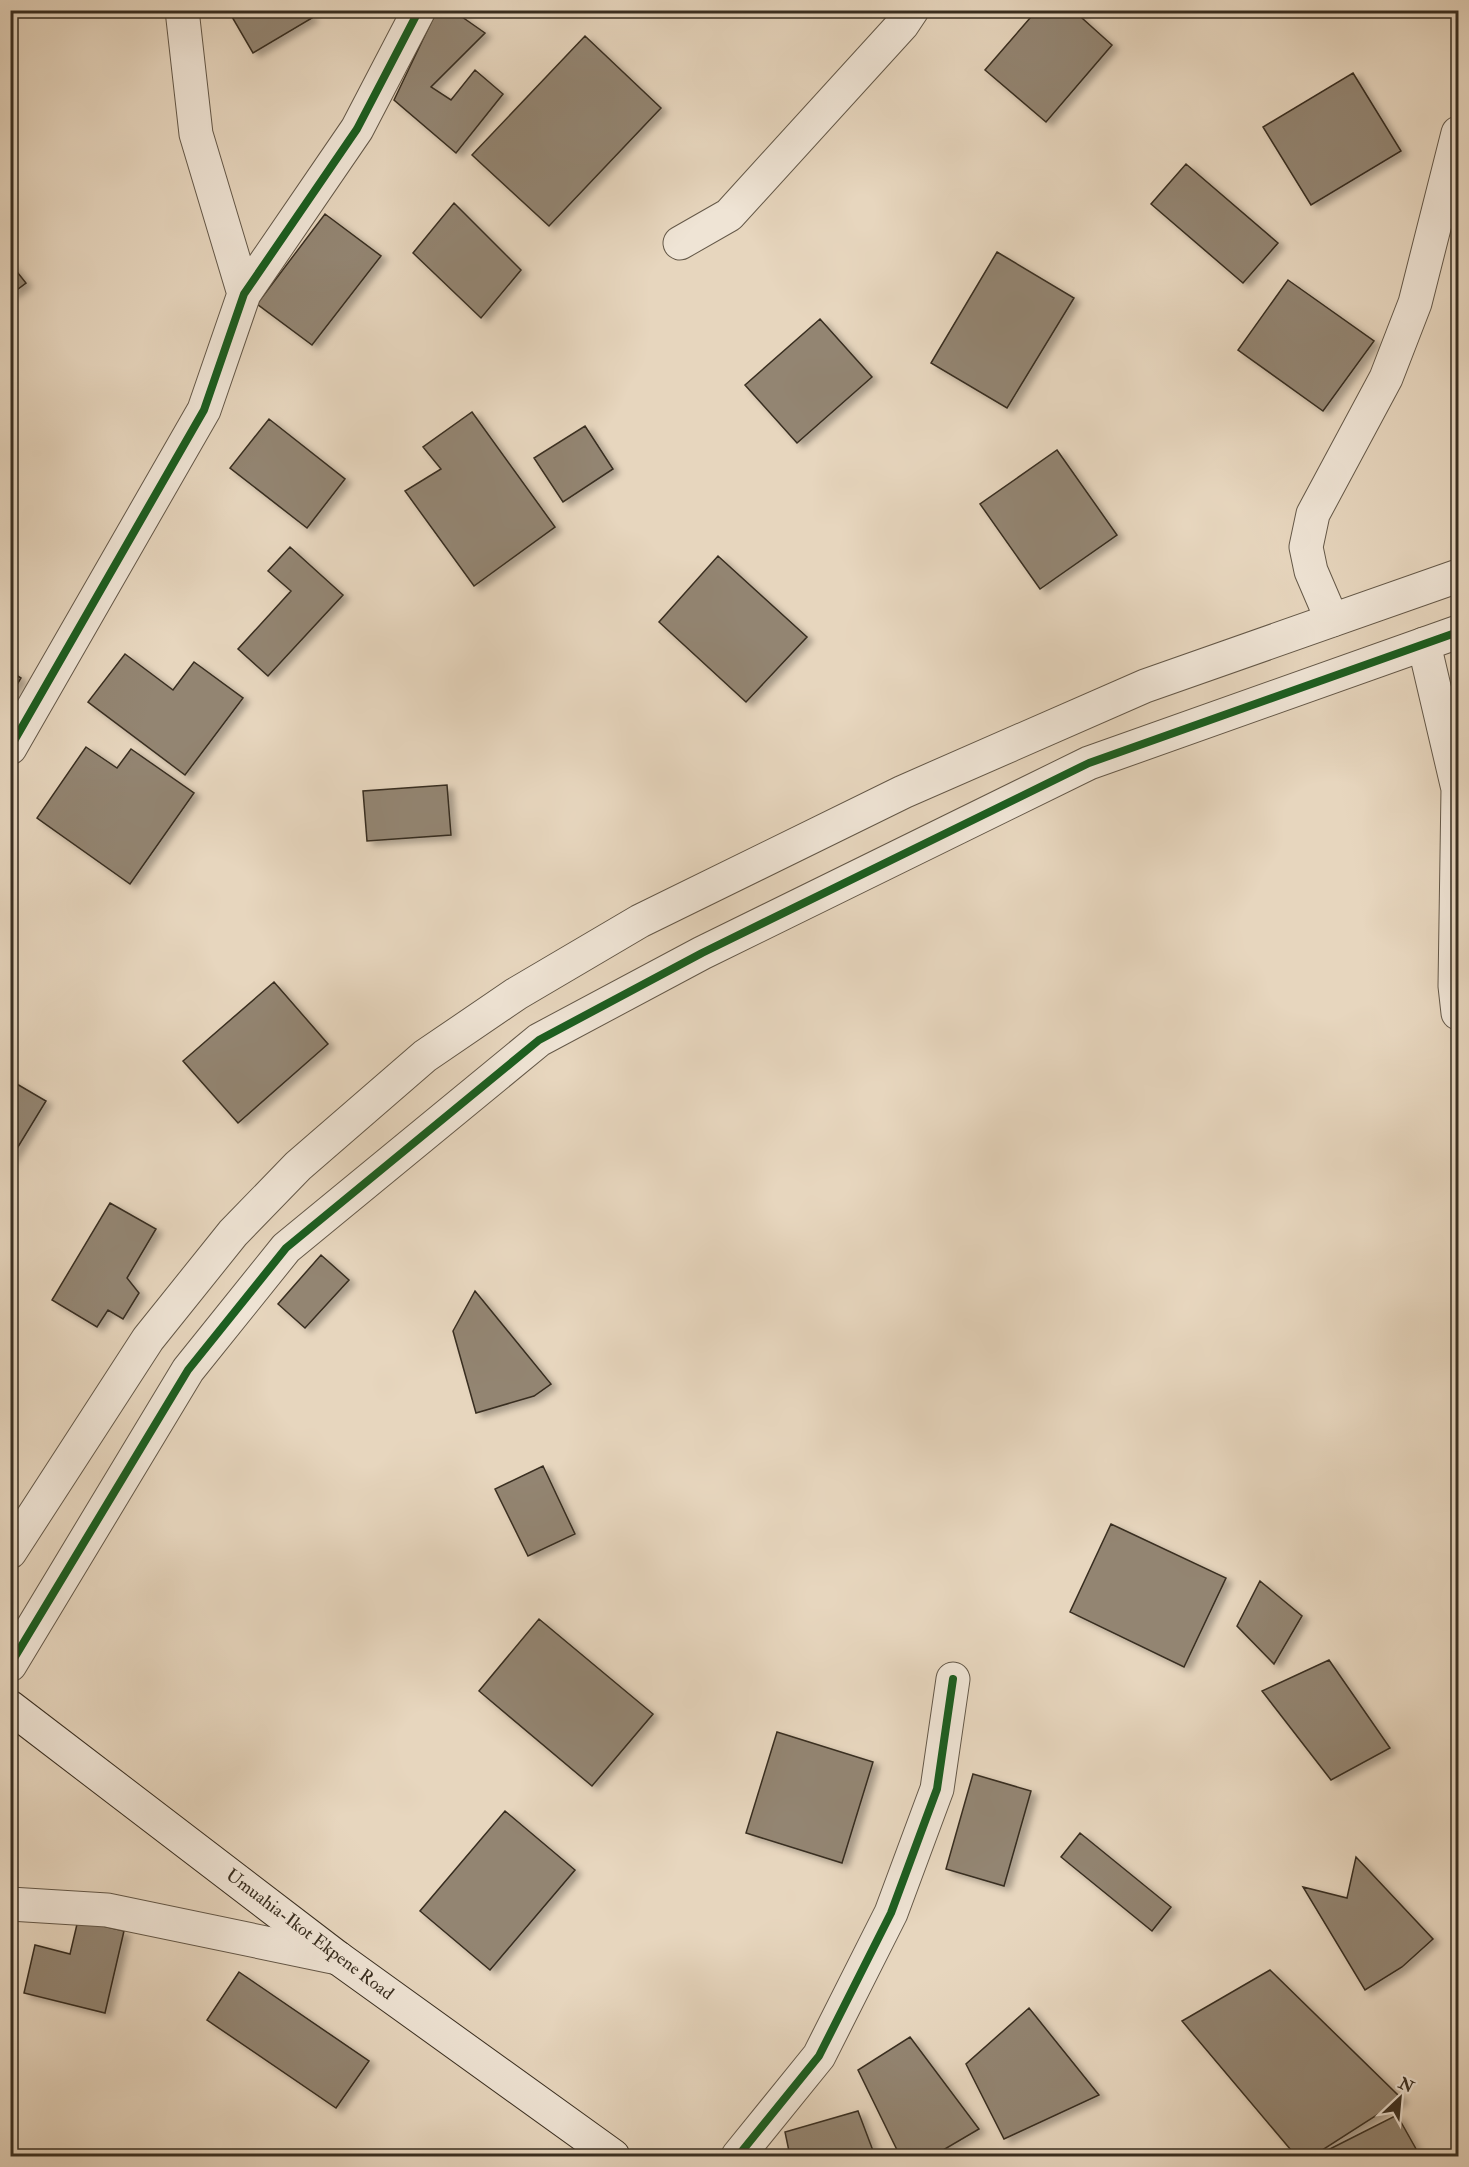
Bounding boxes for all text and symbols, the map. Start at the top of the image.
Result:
street label: Umuahia-Ikot Ekpene Road [221,1864,398,2005]
north arrow [1370,2068,1430,2128]
text: N [1394,2073,1418,2098]

